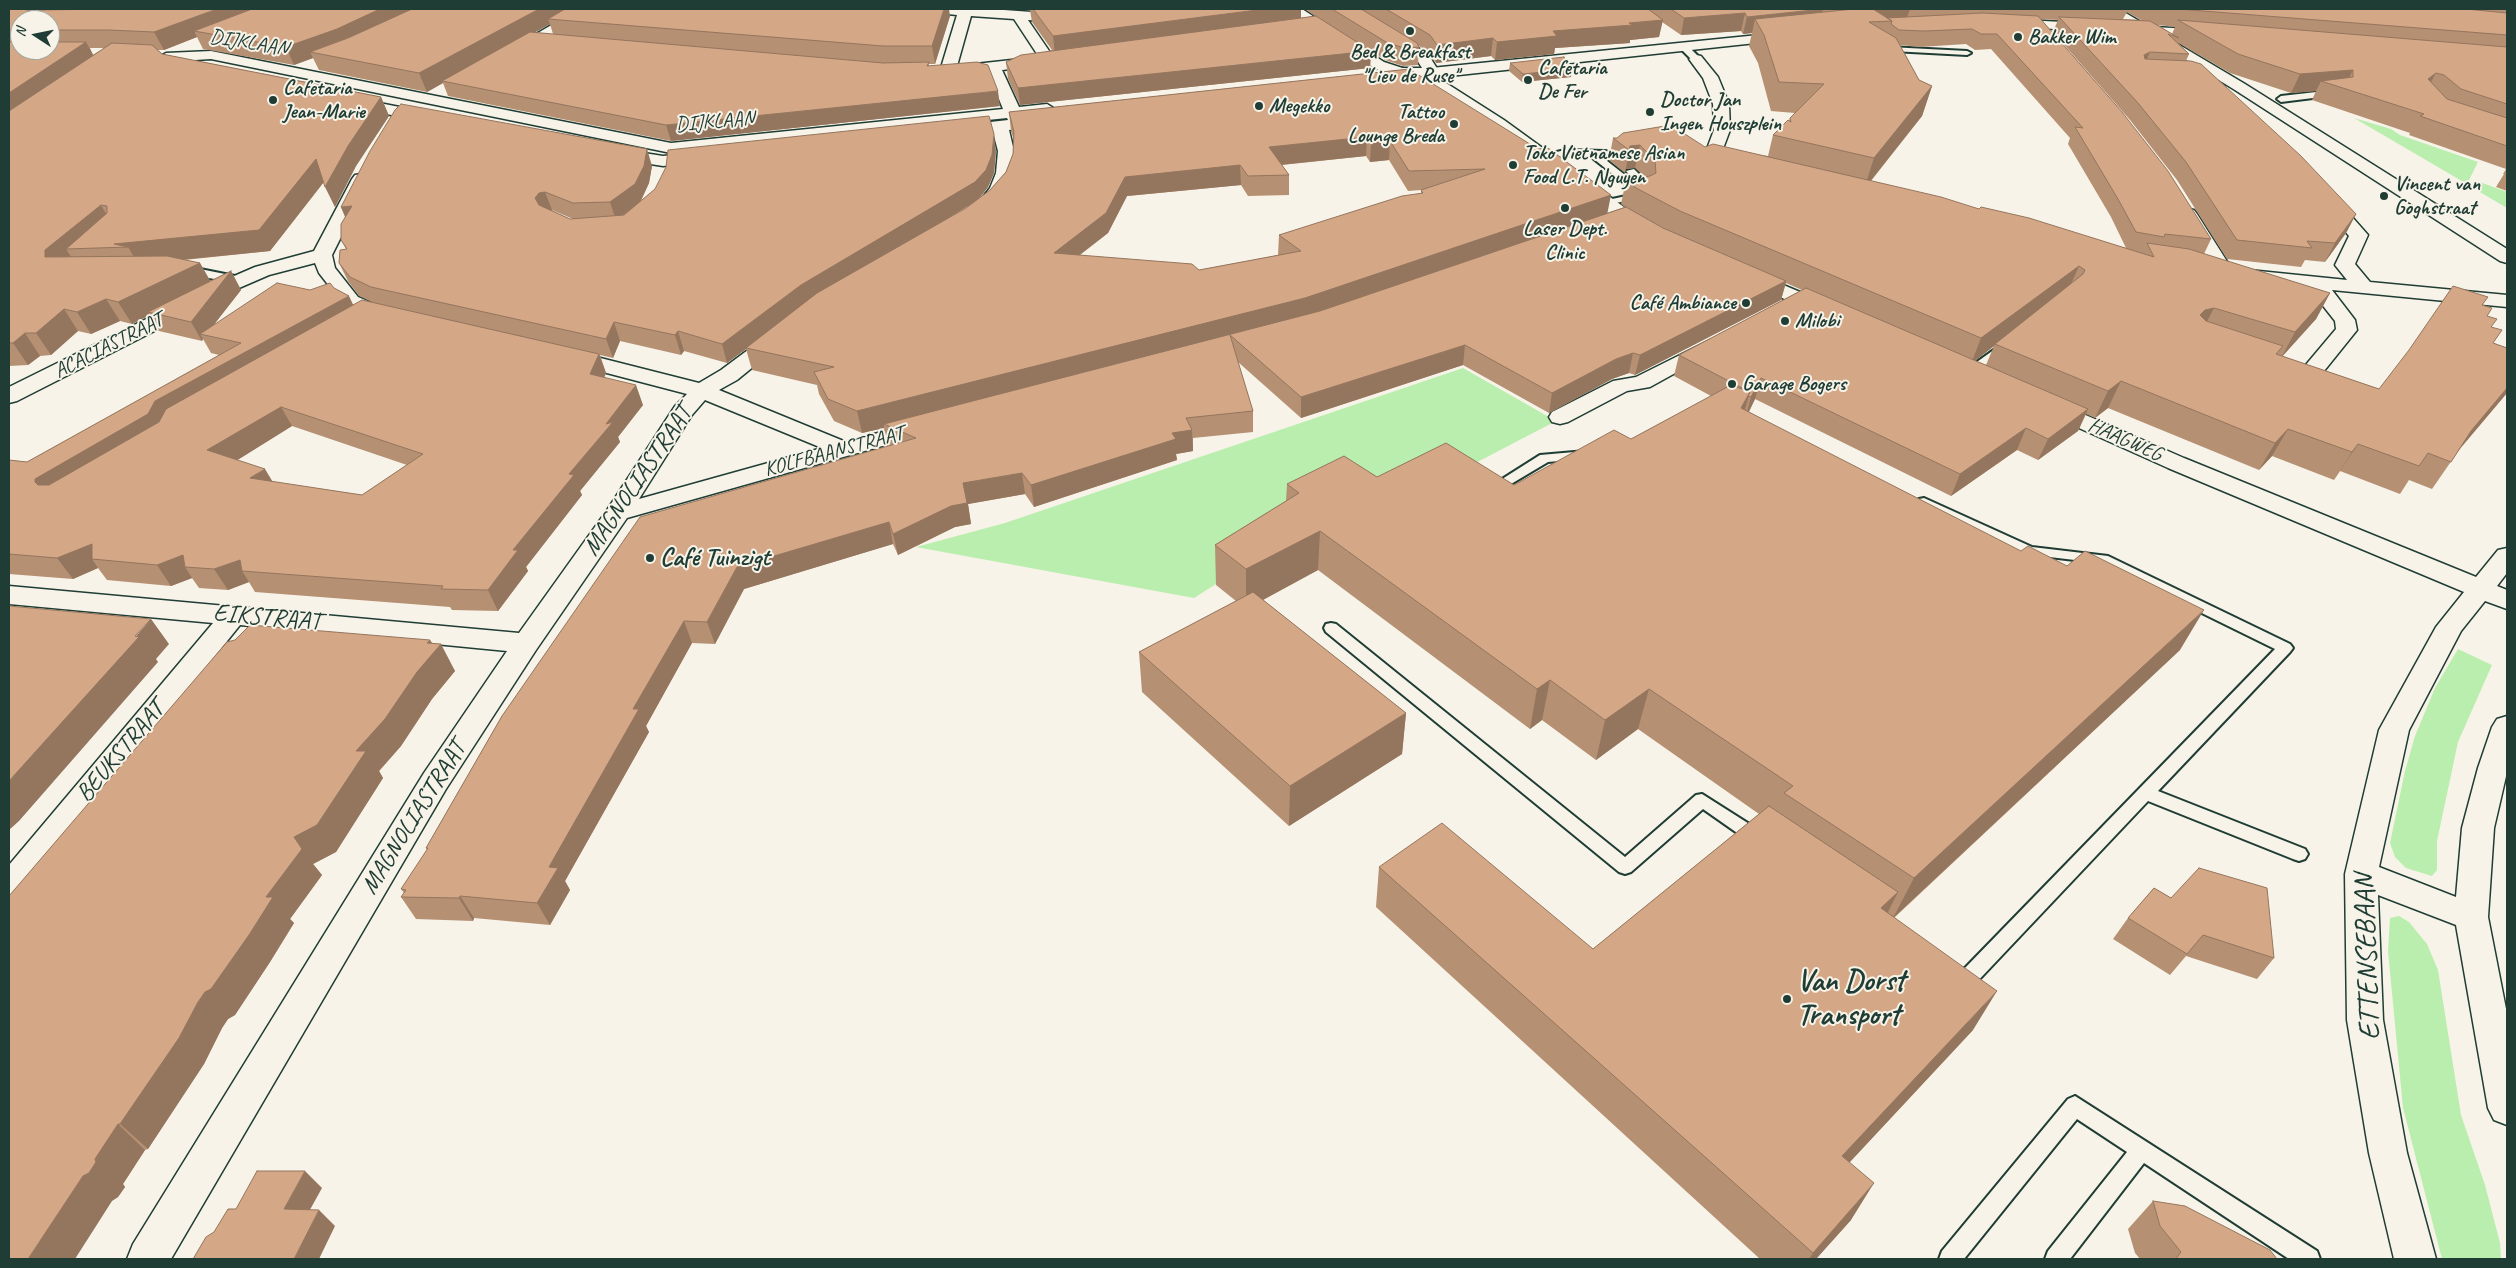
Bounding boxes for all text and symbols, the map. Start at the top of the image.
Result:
north arrow [10,10,60,60]
street label: DIJKLAAN [208,24,290,62]
place label: Bakker Wim [2028,24,2116,50]
marker: Bed & Breakfast "Lieu de Ruse" [1404,25,1416,37]
text: N [12,26,30,38]
marker: Bakker Wim [2012,31,2024,43]
place label: Bed & Breakfast "Lieu de Ruse" [1350,39,1470,89]
place label: Cafetaria De Fer [1538,55,1607,105]
marker: Cafetaria De Fer [1522,74,1534,86]
place label: Cafetaria Jean-Marie [283,75,365,125]
place label: Doctor Jan Ingen Houszplein [1660,87,1781,137]
place label: Megekko [1269,93,1329,119]
marker: Cafetaria Jean-Marie [267,94,279,106]
place label: Tattoo Lounge Breda [1348,99,1444,149]
marker: Megekko [1253,100,1265,112]
street label: DIJKLAAN [674,106,756,138]
marker: Doctor Jan Ingen Houszplein [1644,106,1656,118]
marker: Tattoo Lounge Breda [1448,118,1460,130]
place label: Toko Vietnamese Asian Food L.T. Nguyen [1523,140,1684,190]
marker: Toko Vietnamese Asian Food L.T. Nguyen [1507,159,1519,171]
place label: Vincent van Goghstraat [2394,171,2480,221]
marker: Vincent van Goghstraat [2378,190,2390,202]
marker: Laser Dept. Clinic [1559,202,1571,214]
place label: Laser Dept. Clinic [1523,216,1607,266]
place label: Café Ambiance [1629,290,1736,316]
marker: Café Ambiance [1740,297,1752,309]
street label: ACACIASTRAAT [50,308,168,384]
place label: Milobi [1795,308,1839,334]
marker: Milobi [1779,315,1791,327]
place label: Garage Bogers [1742,371,1846,397]
marker: Garage Bogers [1726,378,1738,390]
street label: MAGNOLIASTRAAT [577,400,699,562]
street label: HAAGWEG [2084,413,2166,467]
street label: KOLFBAANSTRAAT [761,421,907,483]
place label: Café Tuinzigt [660,543,770,573]
marker: Café Tuinzigt [644,552,656,564]
street label: EIKSTRAAT [212,598,322,638]
street label: BEUKSTRAAT [70,696,172,808]
street label: MAGNOLIASTRAAT [355,736,473,900]
street label: ETTENSEBAAN [2347,873,2389,1041]
place label: Van Dorst Transport [1797,964,1905,1034]
marker: Van Dorst Transport [1781,993,1793,1005]

